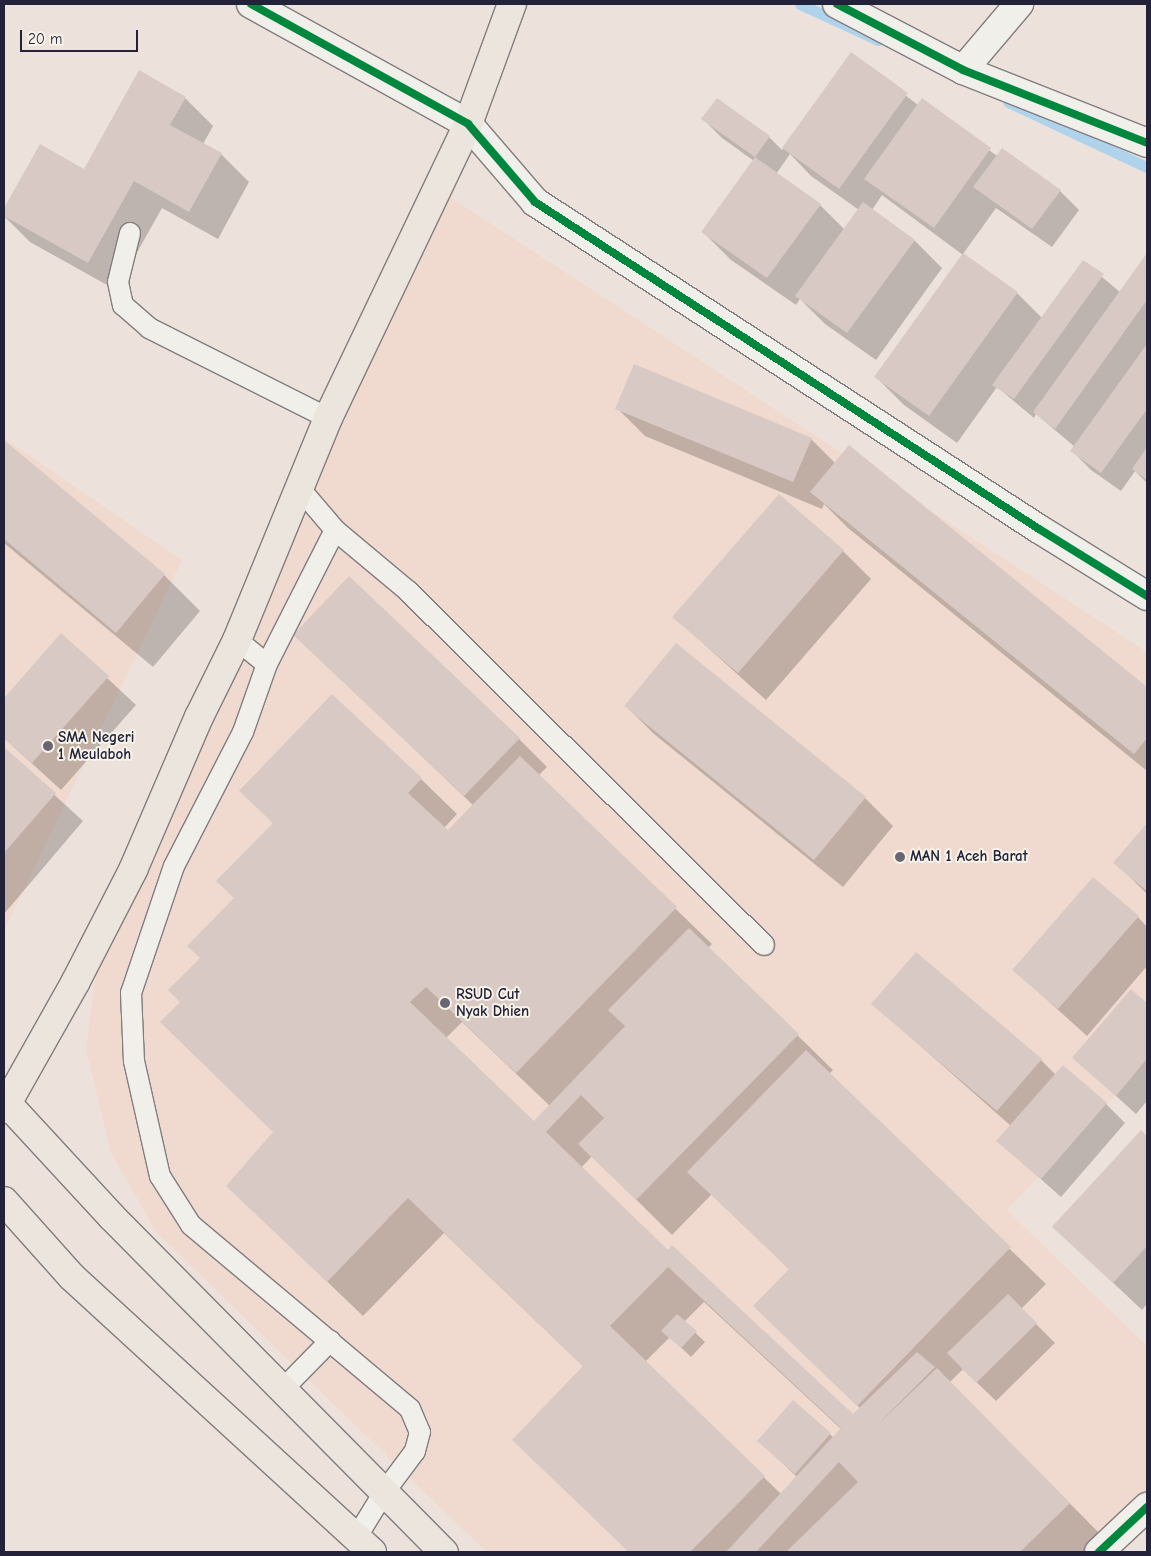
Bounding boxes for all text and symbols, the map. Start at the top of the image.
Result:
scale bar [22,20,140,52]
text: 20 m [28,30,62,48]
place label: SMA Negeri 1 Meulaboh [58,728,134,763]
marker: SMA Negeri 1 Meulaboh [42,740,54,752]
place label: MAN 1 Aceh Barat [910,848,1028,866]
marker: MAN 1 Aceh Barat [894,851,906,863]
place label: RSUD Cut Nyak Dhien [456,985,529,1020]
marker: RSUD Cut Nyak Dhien [438,996,452,1010]

